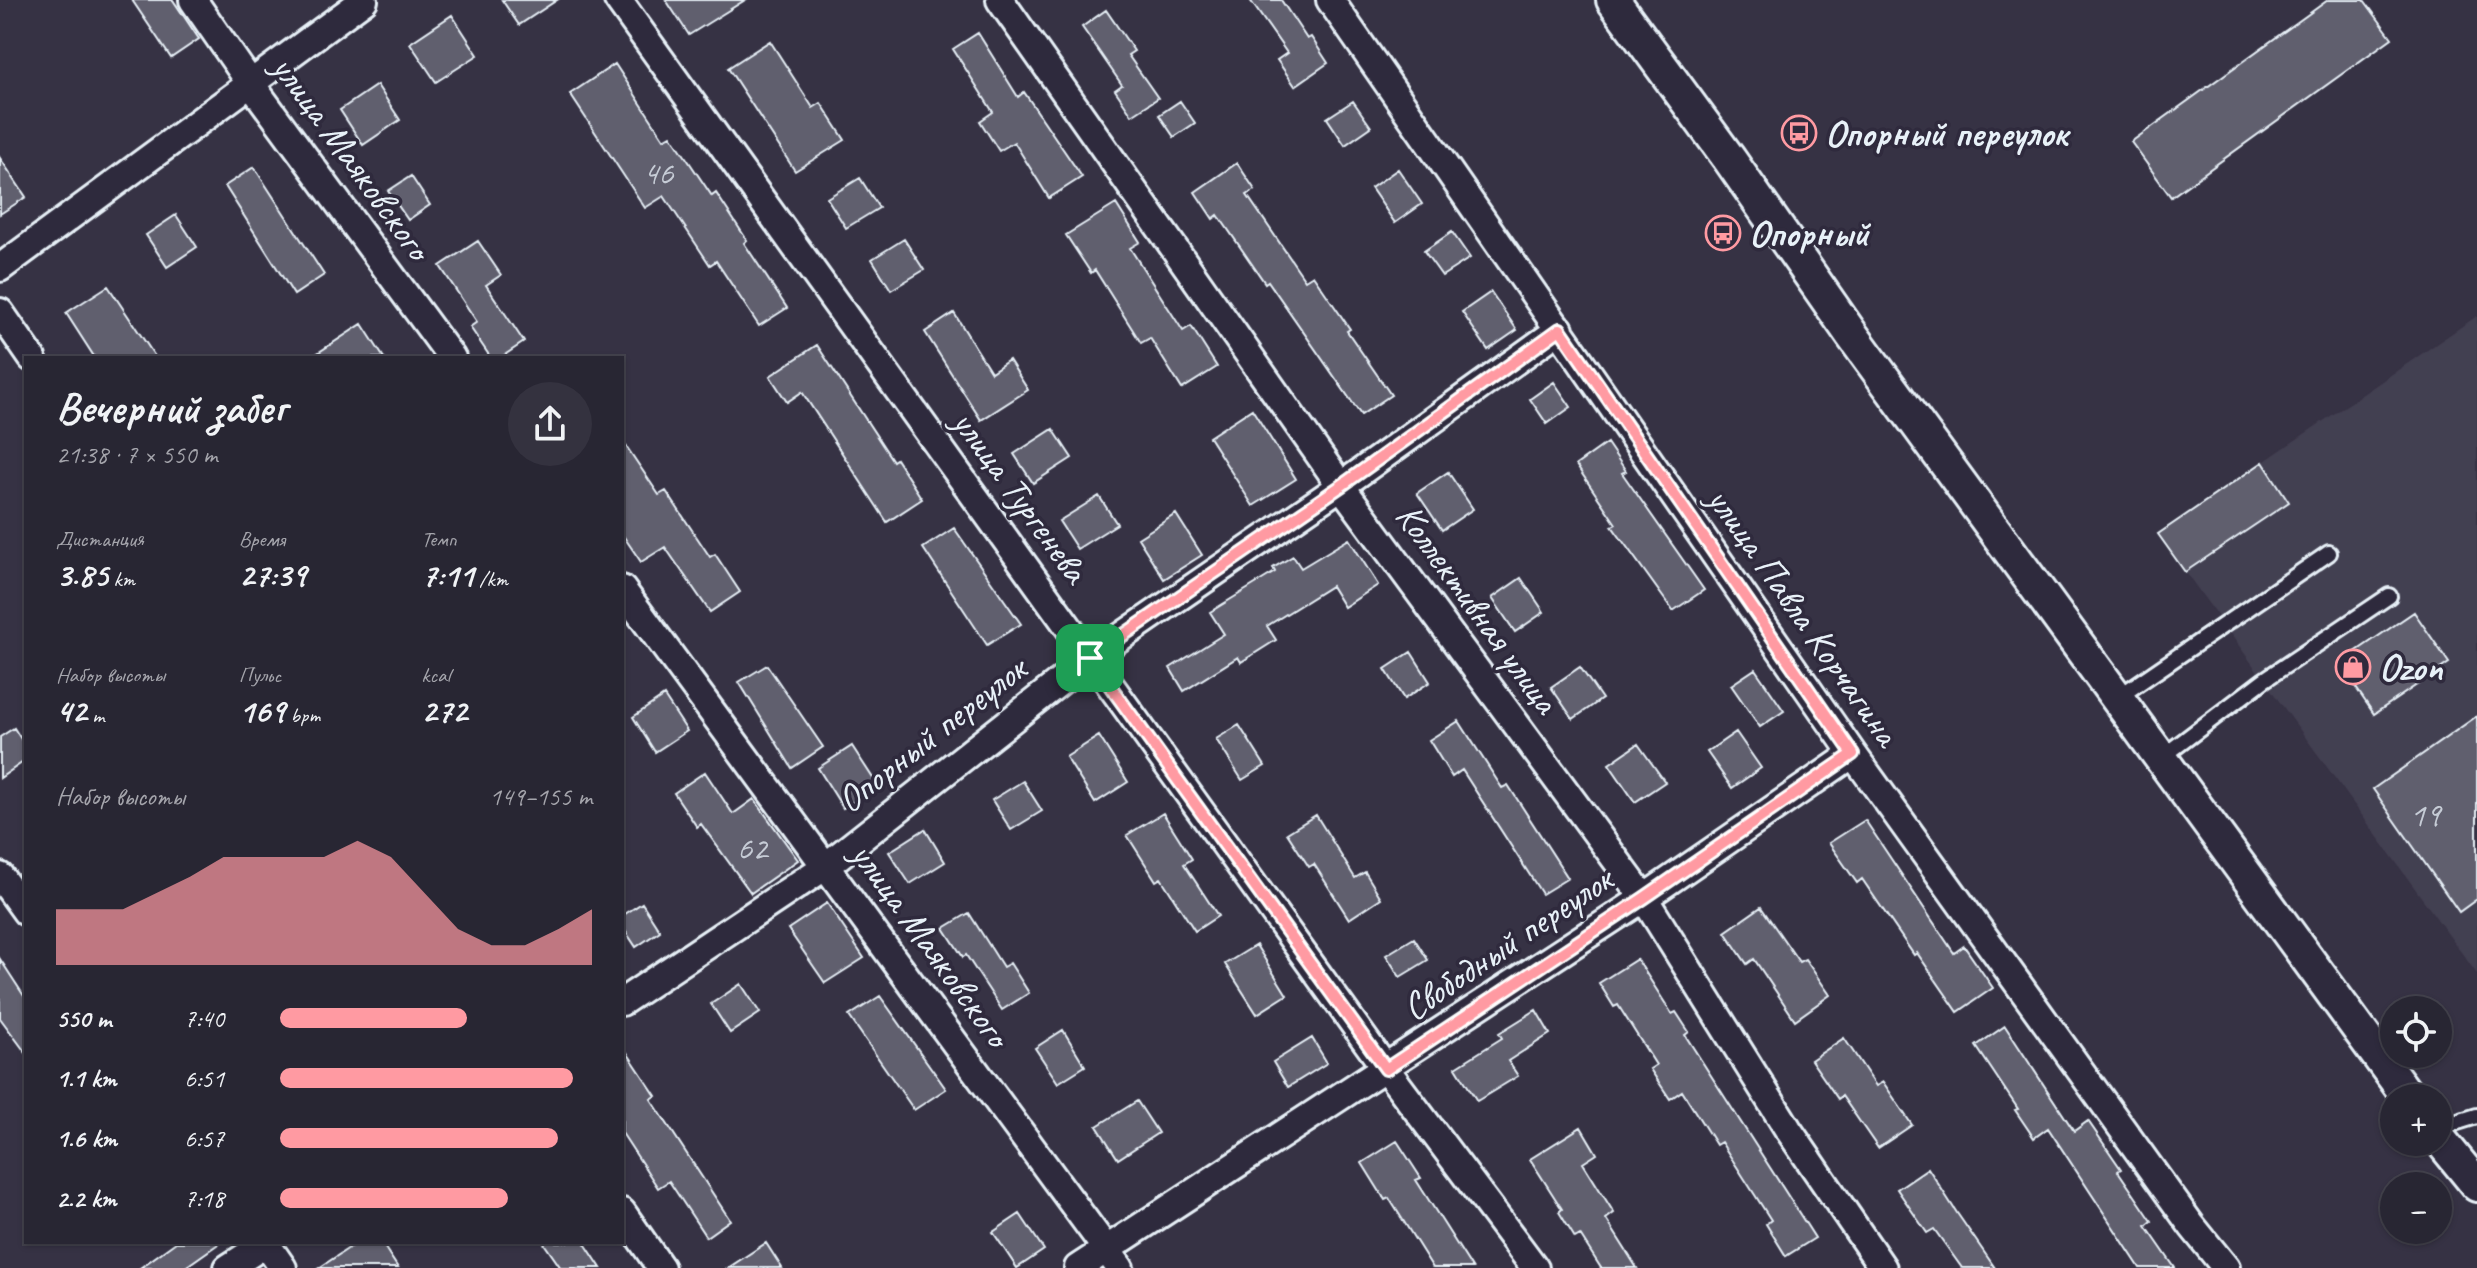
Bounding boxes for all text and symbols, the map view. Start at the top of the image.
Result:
street label: улица Маяковского [260,44,444,272]
place label: Опорный переулок [1825,110,2072,157]
bus stop icon: Опорный переулок [1780,114,1818,152]
house number: 46 [643,151,675,194]
place label: Опорный [1749,210,1872,257]
bus stop icon: Опорный [1704,214,1742,252]
text: Вечерний забег [56,380,286,435]
button: share [508,382,592,466]
street label: улица Тургенева [941,399,1100,594]
text: 21:38 · 7 × 550 m [56,438,217,471]
street label: улица Павла Корчагина [1696,476,1912,757]
street label: Коллективная улица [1386,494,1571,725]
text: Дистанция [56,525,144,553]
text: Время [239,525,285,553]
text: Темп [421,525,457,553]
text: 3.85 [56,553,108,596]
text: 27:39 [239,553,306,596]
text: 7:11 [421,553,474,596]
text: km [108,565,135,593]
text: /km [474,565,508,593]
pin [1056,624,1124,692]
icon: arrive [1068,636,1112,680]
street label: Опорный переулок [827,643,1039,823]
place label: Ozon [2379,644,2444,691]
shop icon: Ozon [2334,648,2372,686]
text: Набор высоты [56,661,165,689]
text: Пульс [239,661,281,689]
text: kcal [421,661,450,689]
text: 42 [56,689,87,732]
text: 169 [239,689,285,732]
text: 272 [421,689,467,732]
text: m [87,701,104,729]
text: bpm [285,701,320,729]
text: Набор высоты [56,780,185,813]
text: 149–155 m [489,780,592,813]
house number: 19 [2410,793,2443,836]
house number: 62 [737,826,770,869]
street label: улица Маяковского [839,831,1023,1059]
street label: Свободный переулок [1393,854,1625,1031]
map controls [2380,996,2452,1244]
button: locate [2380,996,2452,1068]
text: 550 m [56,1002,111,1035]
text: 7:40 [184,1002,224,1035]
text: 1.1 km [56,1062,116,1095]
text: 6:51 [184,1062,224,1095]
button: + [2380,1084,2452,1156]
text: 1.6 km [56,1122,117,1155]
text: 6:57 [184,1122,224,1155]
button: − [2380,1172,2452,1244]
text: 2.2 km [56,1182,116,1215]
text: 7:18 [184,1182,224,1215]

